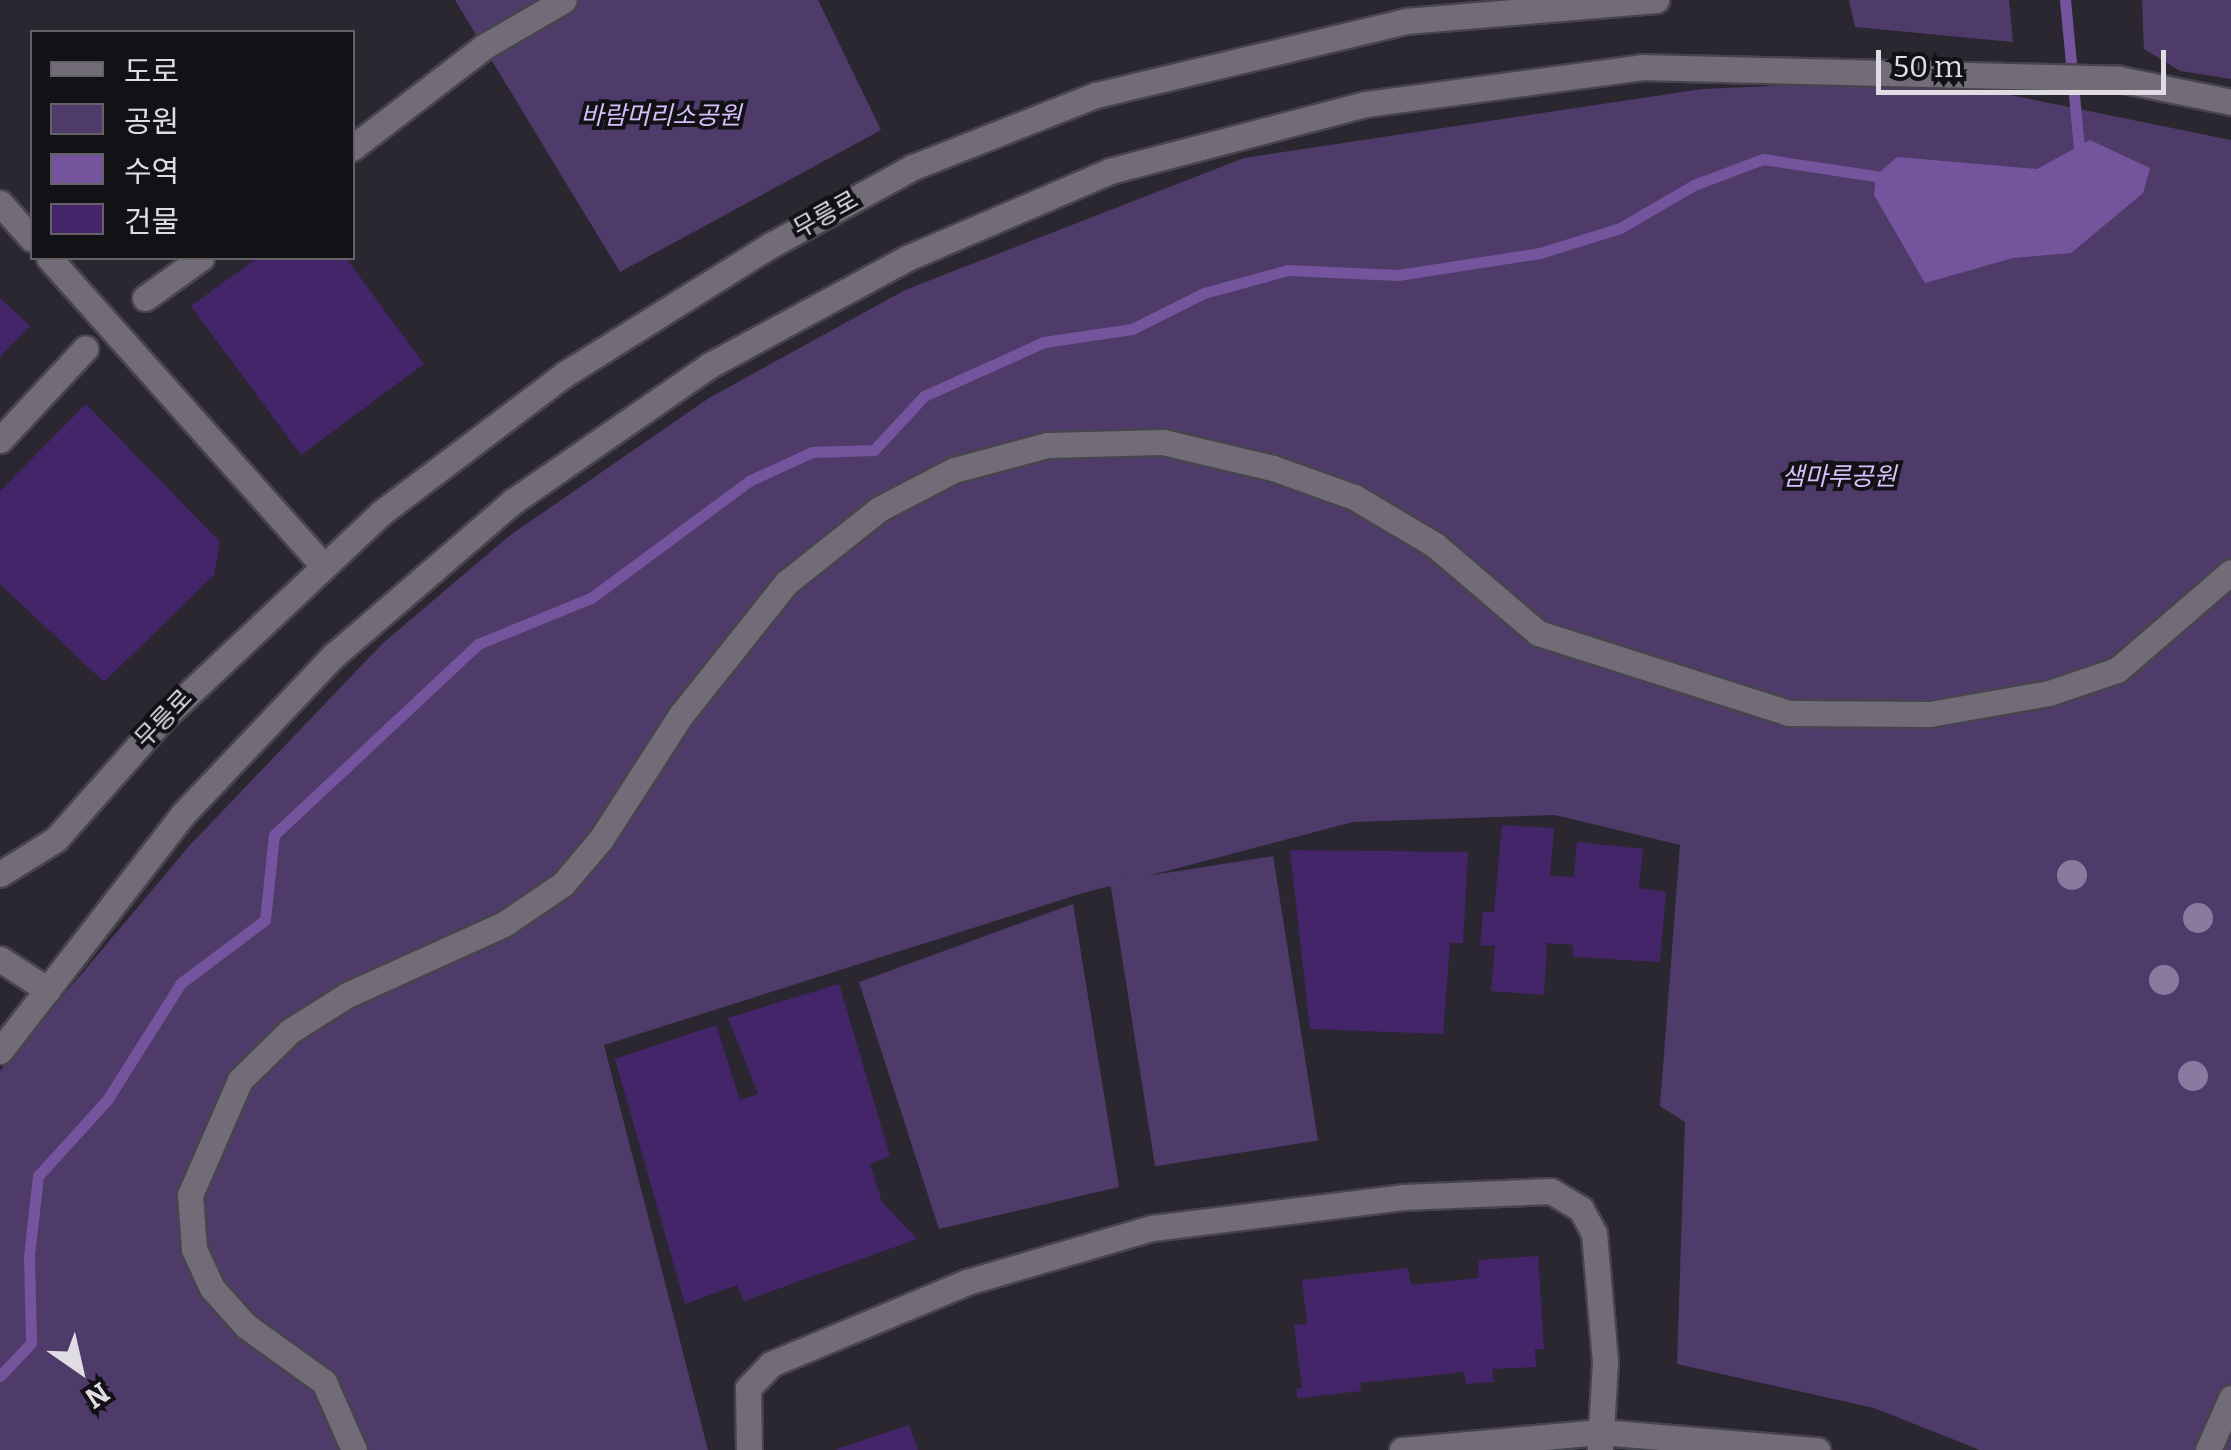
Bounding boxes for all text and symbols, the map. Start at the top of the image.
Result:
legend [30,30,355,260]
scale bar [1881,30,2171,92]
text: 50 m [1893,49,1963,85]
text: 도로 [124,54,179,90]
park label: 바람머리소공원 [581,101,741,131]
text: 공원 [124,104,179,140]
text: 수역 [124,154,179,190]
street label: 무릉로 [789,185,863,245]
text: 건물 [124,204,179,240]
park label: 샘마루공원 [1782,462,1896,492]
street label: 무릉로 [129,684,199,754]
north arrow [30,1320,130,1420]
text: N [79,1376,115,1415]

